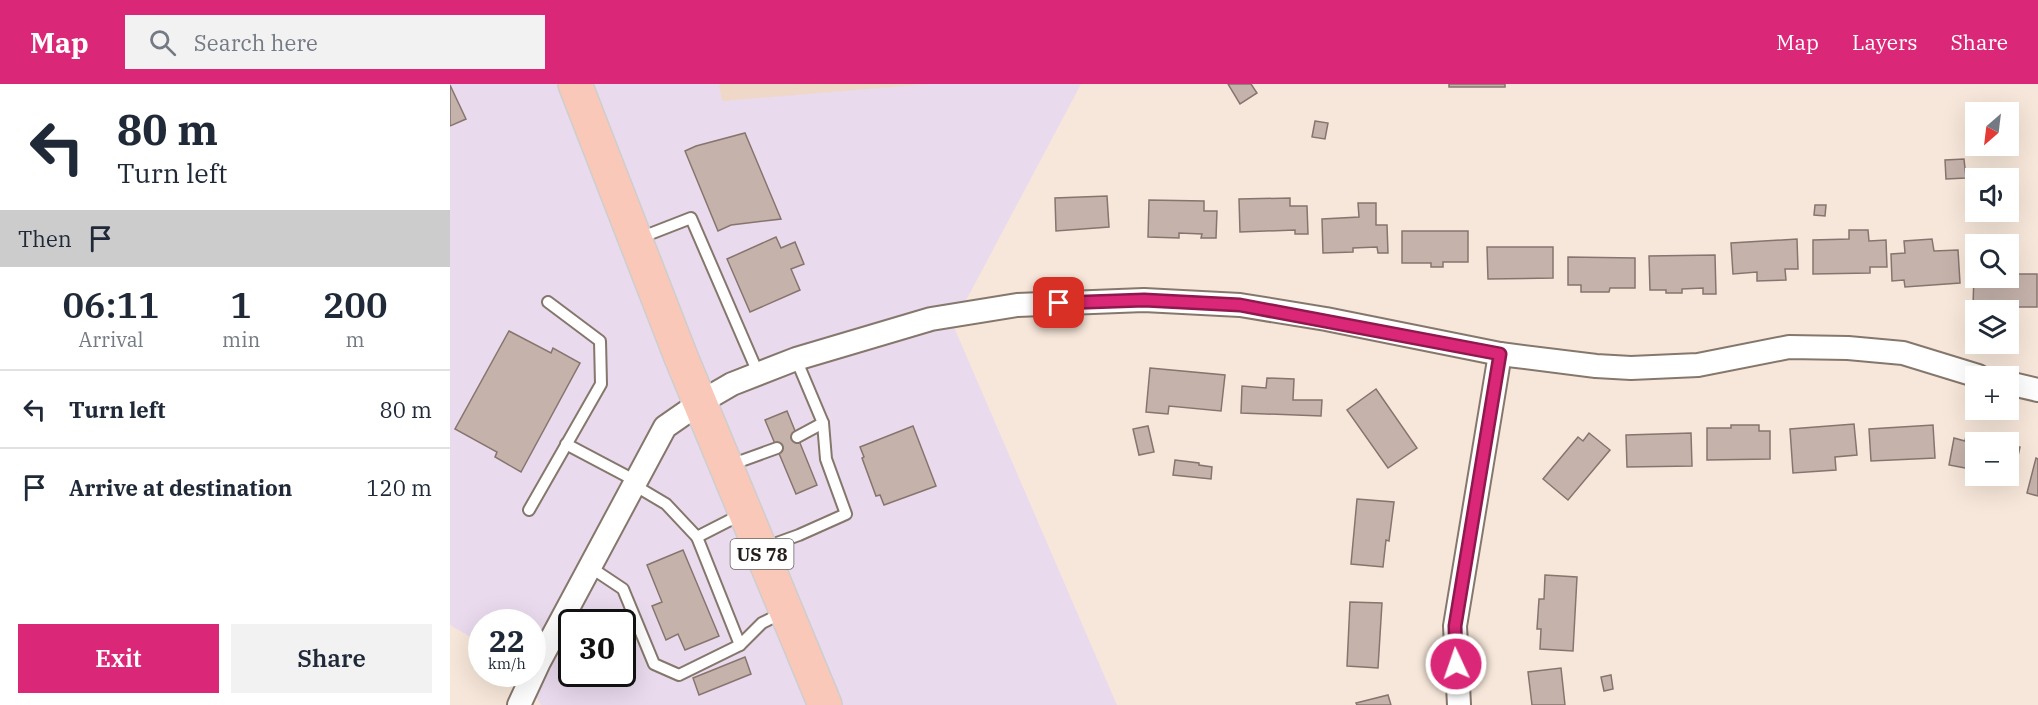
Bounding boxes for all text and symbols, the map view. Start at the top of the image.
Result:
search box [125,15,545,69]
text: Map [30,24,89,61]
icon: search [146,26,179,59]
text: Search here [194,28,318,57]
text: Map [1776,28,1819,56]
text: Layers [1852,28,1918,56]
text: Share [1951,28,2008,56]
text: 80 m [117,102,218,157]
north arrow [1965,102,2019,156]
map controls [1965,102,2019,486]
icon: left [18,108,96,186]
text: Turn left [117,155,228,190]
button: sound [1965,168,2019,222]
icon: arrive [84,222,117,255]
text: Then [18,224,72,253]
button: search [1965,234,2019,288]
pin [1033,277,1084,328]
text: 06:11 [62,281,160,328]
text: 1 [230,281,252,328]
text: 200 [323,281,388,328]
icon: arrive [1042,286,1075,319]
button: layers [1965,300,2019,354]
text: Arrival [78,326,144,353]
text: min [222,326,260,353]
text: m [346,326,365,353]
button: + [1965,366,2019,420]
icon: left [18,393,51,426]
text: Turn left [69,395,165,424]
text: 80 m [380,395,432,424]
button: − [1965,432,2019,486]
icon: arrive [18,471,51,504]
text: Arrive at destination [69,473,292,502]
text: 120 m [366,473,432,502]
road number: US 78 [730,539,794,569]
speed limit sign: 30 [558,609,636,687]
text: 22 [489,621,525,660]
button: Exit [18,624,219,693]
button: Share [231,624,432,693]
position arrow [1424,632,1488,696]
text: km/h [488,654,526,673]

